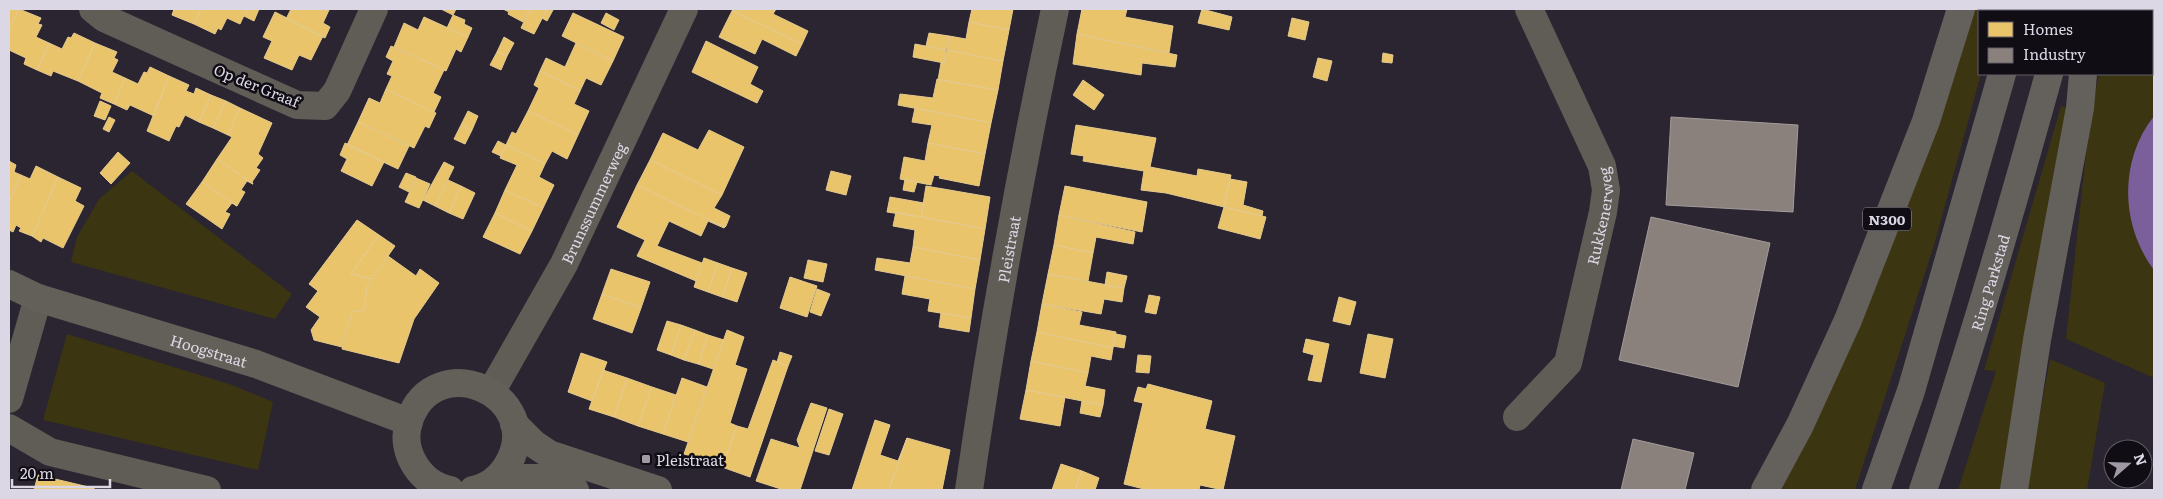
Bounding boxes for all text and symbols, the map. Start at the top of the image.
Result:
legend [1978,10,2153,75]
text: Homes [2023,17,2073,40]
text: Industry [2023,42,2086,65]
street label: Op der Graaf [211,57,304,113]
street label: Brunssummerweg [554,138,632,267]
street label: Rukkenerweg [1580,165,1618,267]
road number: N300 [1863,208,1911,230]
street label: Pleistraat [991,214,1025,285]
street label: Ring Parkstad [1964,231,2014,333]
street label: Hoogstraat [168,327,250,372]
north arrow [2103,439,2153,489]
place label: Pleistraat [656,448,724,471]
text: N [2130,450,2153,468]
marker: Pleistraat [640,453,652,465]
scale bar [12,456,110,488]
text: 20 m [20,461,54,484]

